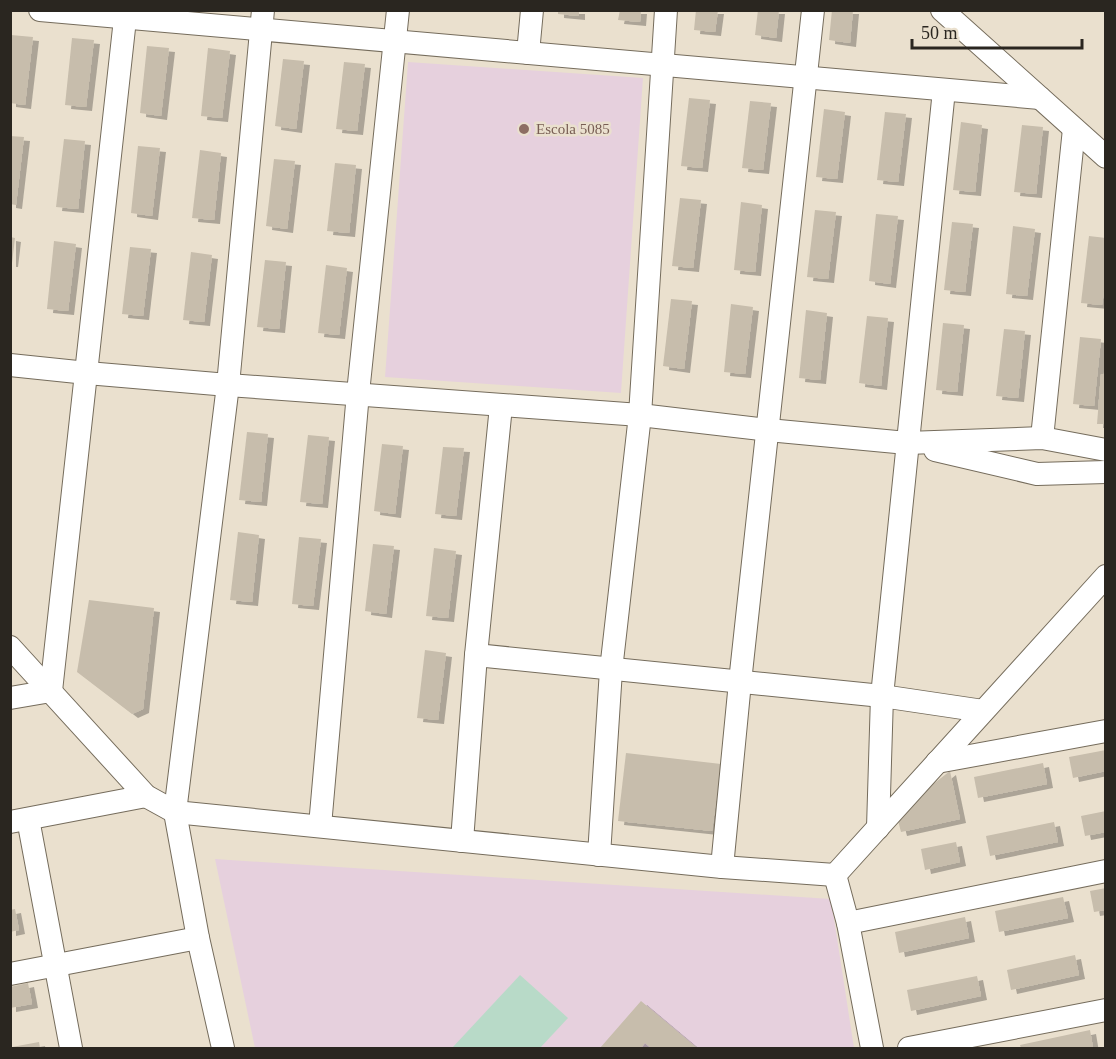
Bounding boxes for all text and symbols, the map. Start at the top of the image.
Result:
scale bar [912,12,1082,50]
text: 50 m [921,23,958,43]
place label: Escola 5085 [536,121,610,137]
marker: Escola 5085 [517,122,531,136]

